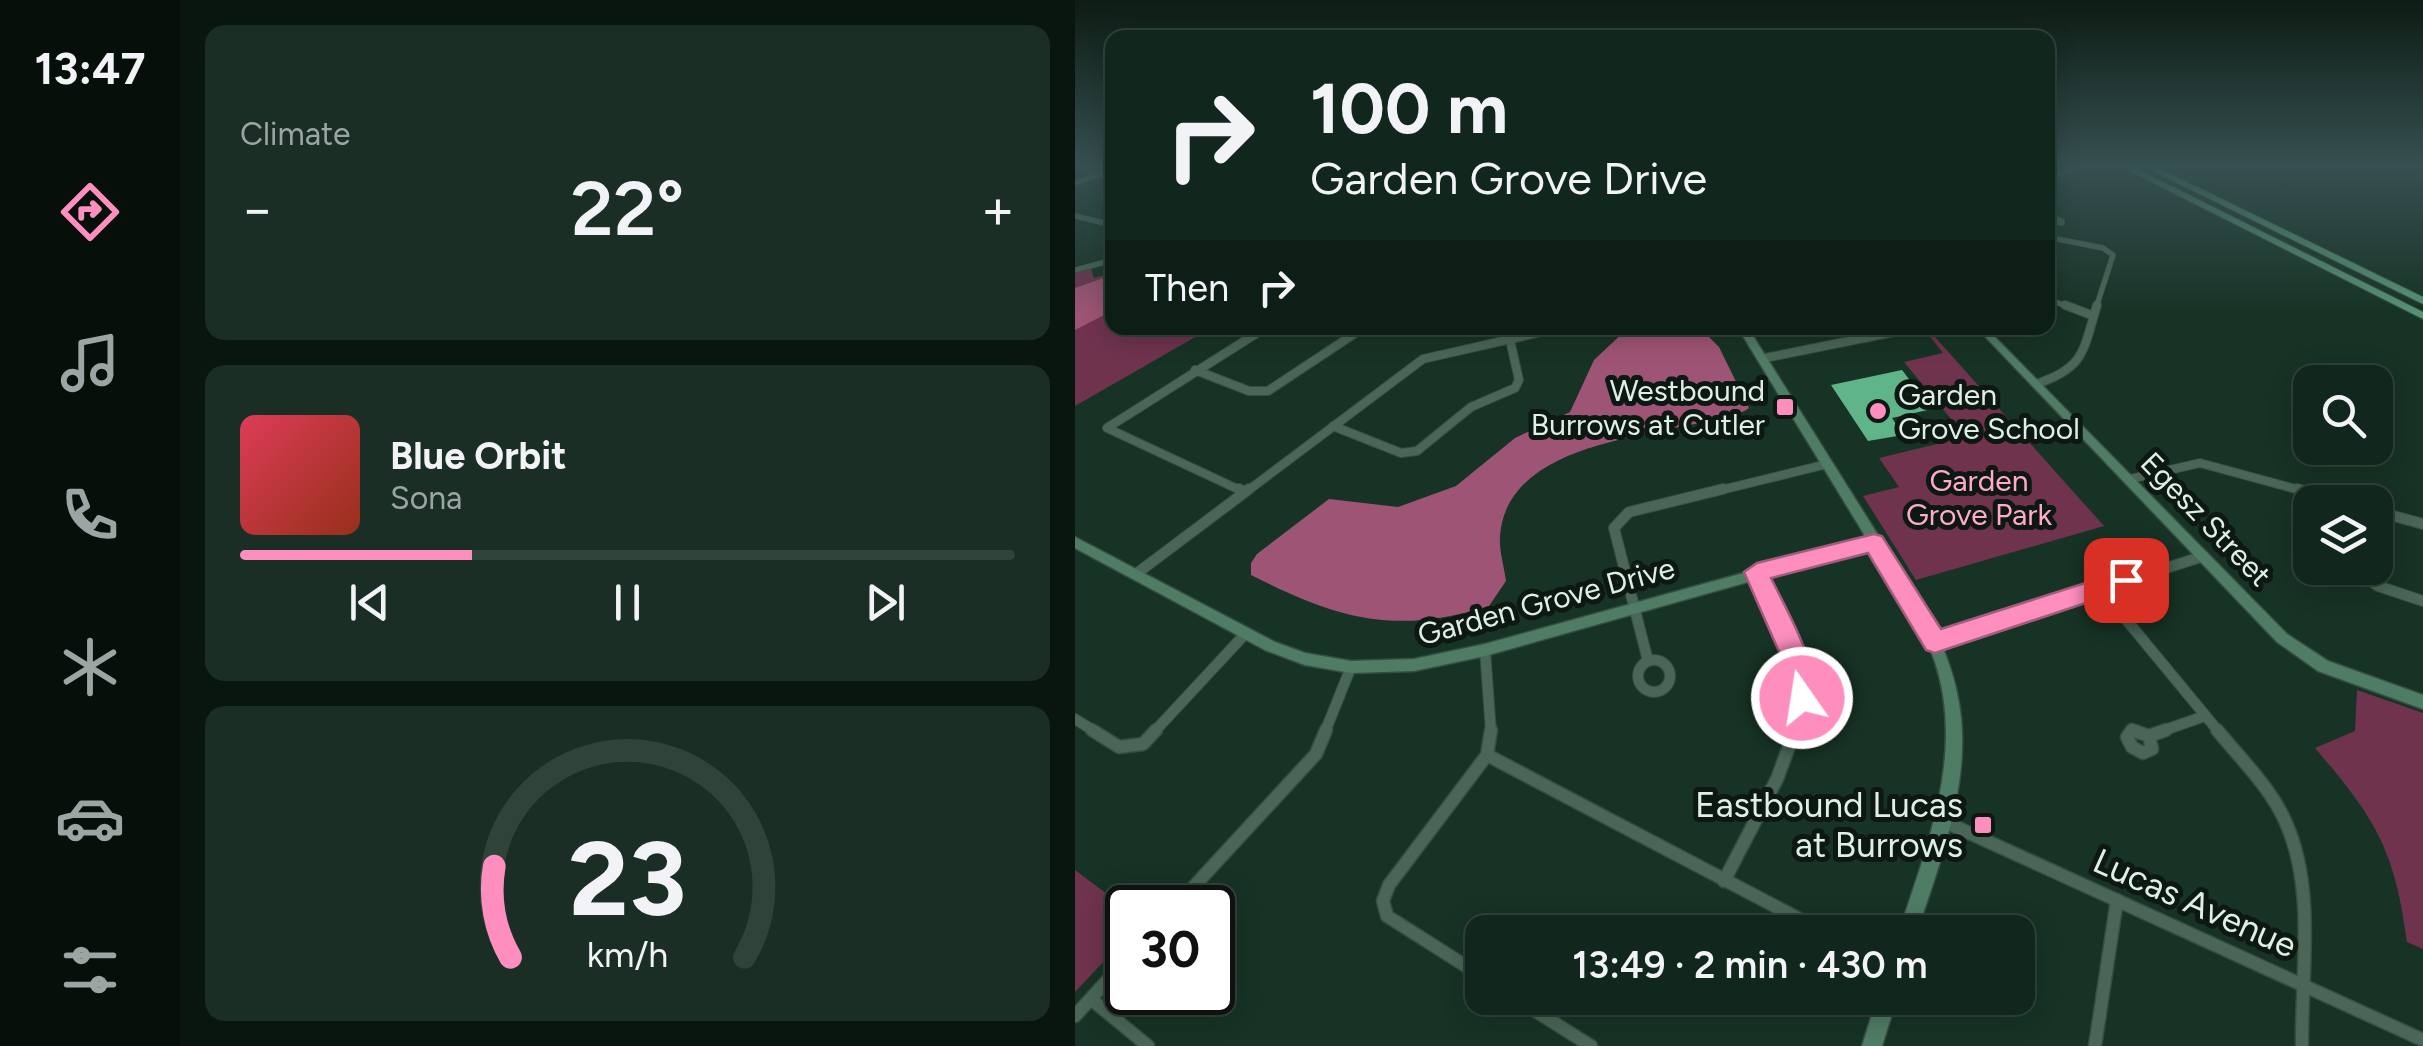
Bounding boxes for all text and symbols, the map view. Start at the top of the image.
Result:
text: 13:47 [34,41,146,95]
text: 100 m [1310,66,1508,151]
icon: right [1145,70,1275,200]
text: Climate [240,115,351,153]
text: Garden Grove Drive [1310,151,1707,205]
text: 22° [571,164,684,254]
text: − [240,176,274,242]
text: + [981,176,1015,242]
icon: directions [55,177,125,247]
icon: right [1249,260,1304,315]
text: Then [1145,265,1229,311]
icon: music [55,328,125,398]
map controls [2293,365,2393,585]
button: search [2293,365,2393,465]
place label: Westbound Burrows at Cutler [1531,372,1765,443]
place label: Garden Grove School [1898,376,2080,447]
marker: Westbound Burrows at Cutler [1774,396,1796,418]
marker: Garden Grove School [1867,400,1889,422]
text: Blue Orbit [390,433,566,479]
street label: Egesz Street [2133,444,2279,594]
park label: Garden Grove Park [1906,462,2052,533]
text: Sona [390,479,462,517]
icon: phone [55,480,125,550]
button: layers [2293,485,2393,585]
pin [2084,538,2169,623]
street label: Garden Grove Drive [1413,549,1679,653]
icon: arrive [2099,553,2154,608]
icon: previous [342,575,397,630]
icon: pause [600,575,655,630]
icon: next [858,575,913,630]
icon: climate [55,632,125,702]
position arrow [1750,646,1854,750]
icon: car [55,783,125,853]
place label: Eastbound Lucas at Burrows [1695,784,1963,866]
marker: Eastbound Lucas at Burrows [1972,814,1994,836]
text: 23 [568,816,687,941]
street label: Lucas Avenue [2087,840,2303,966]
speed limit sign: 30 [1105,885,1235,1015]
text: km/h [587,933,668,976]
icon: filters [55,935,125,1005]
text: 13:49 · 2 min · 430 m [1572,942,1928,988]

